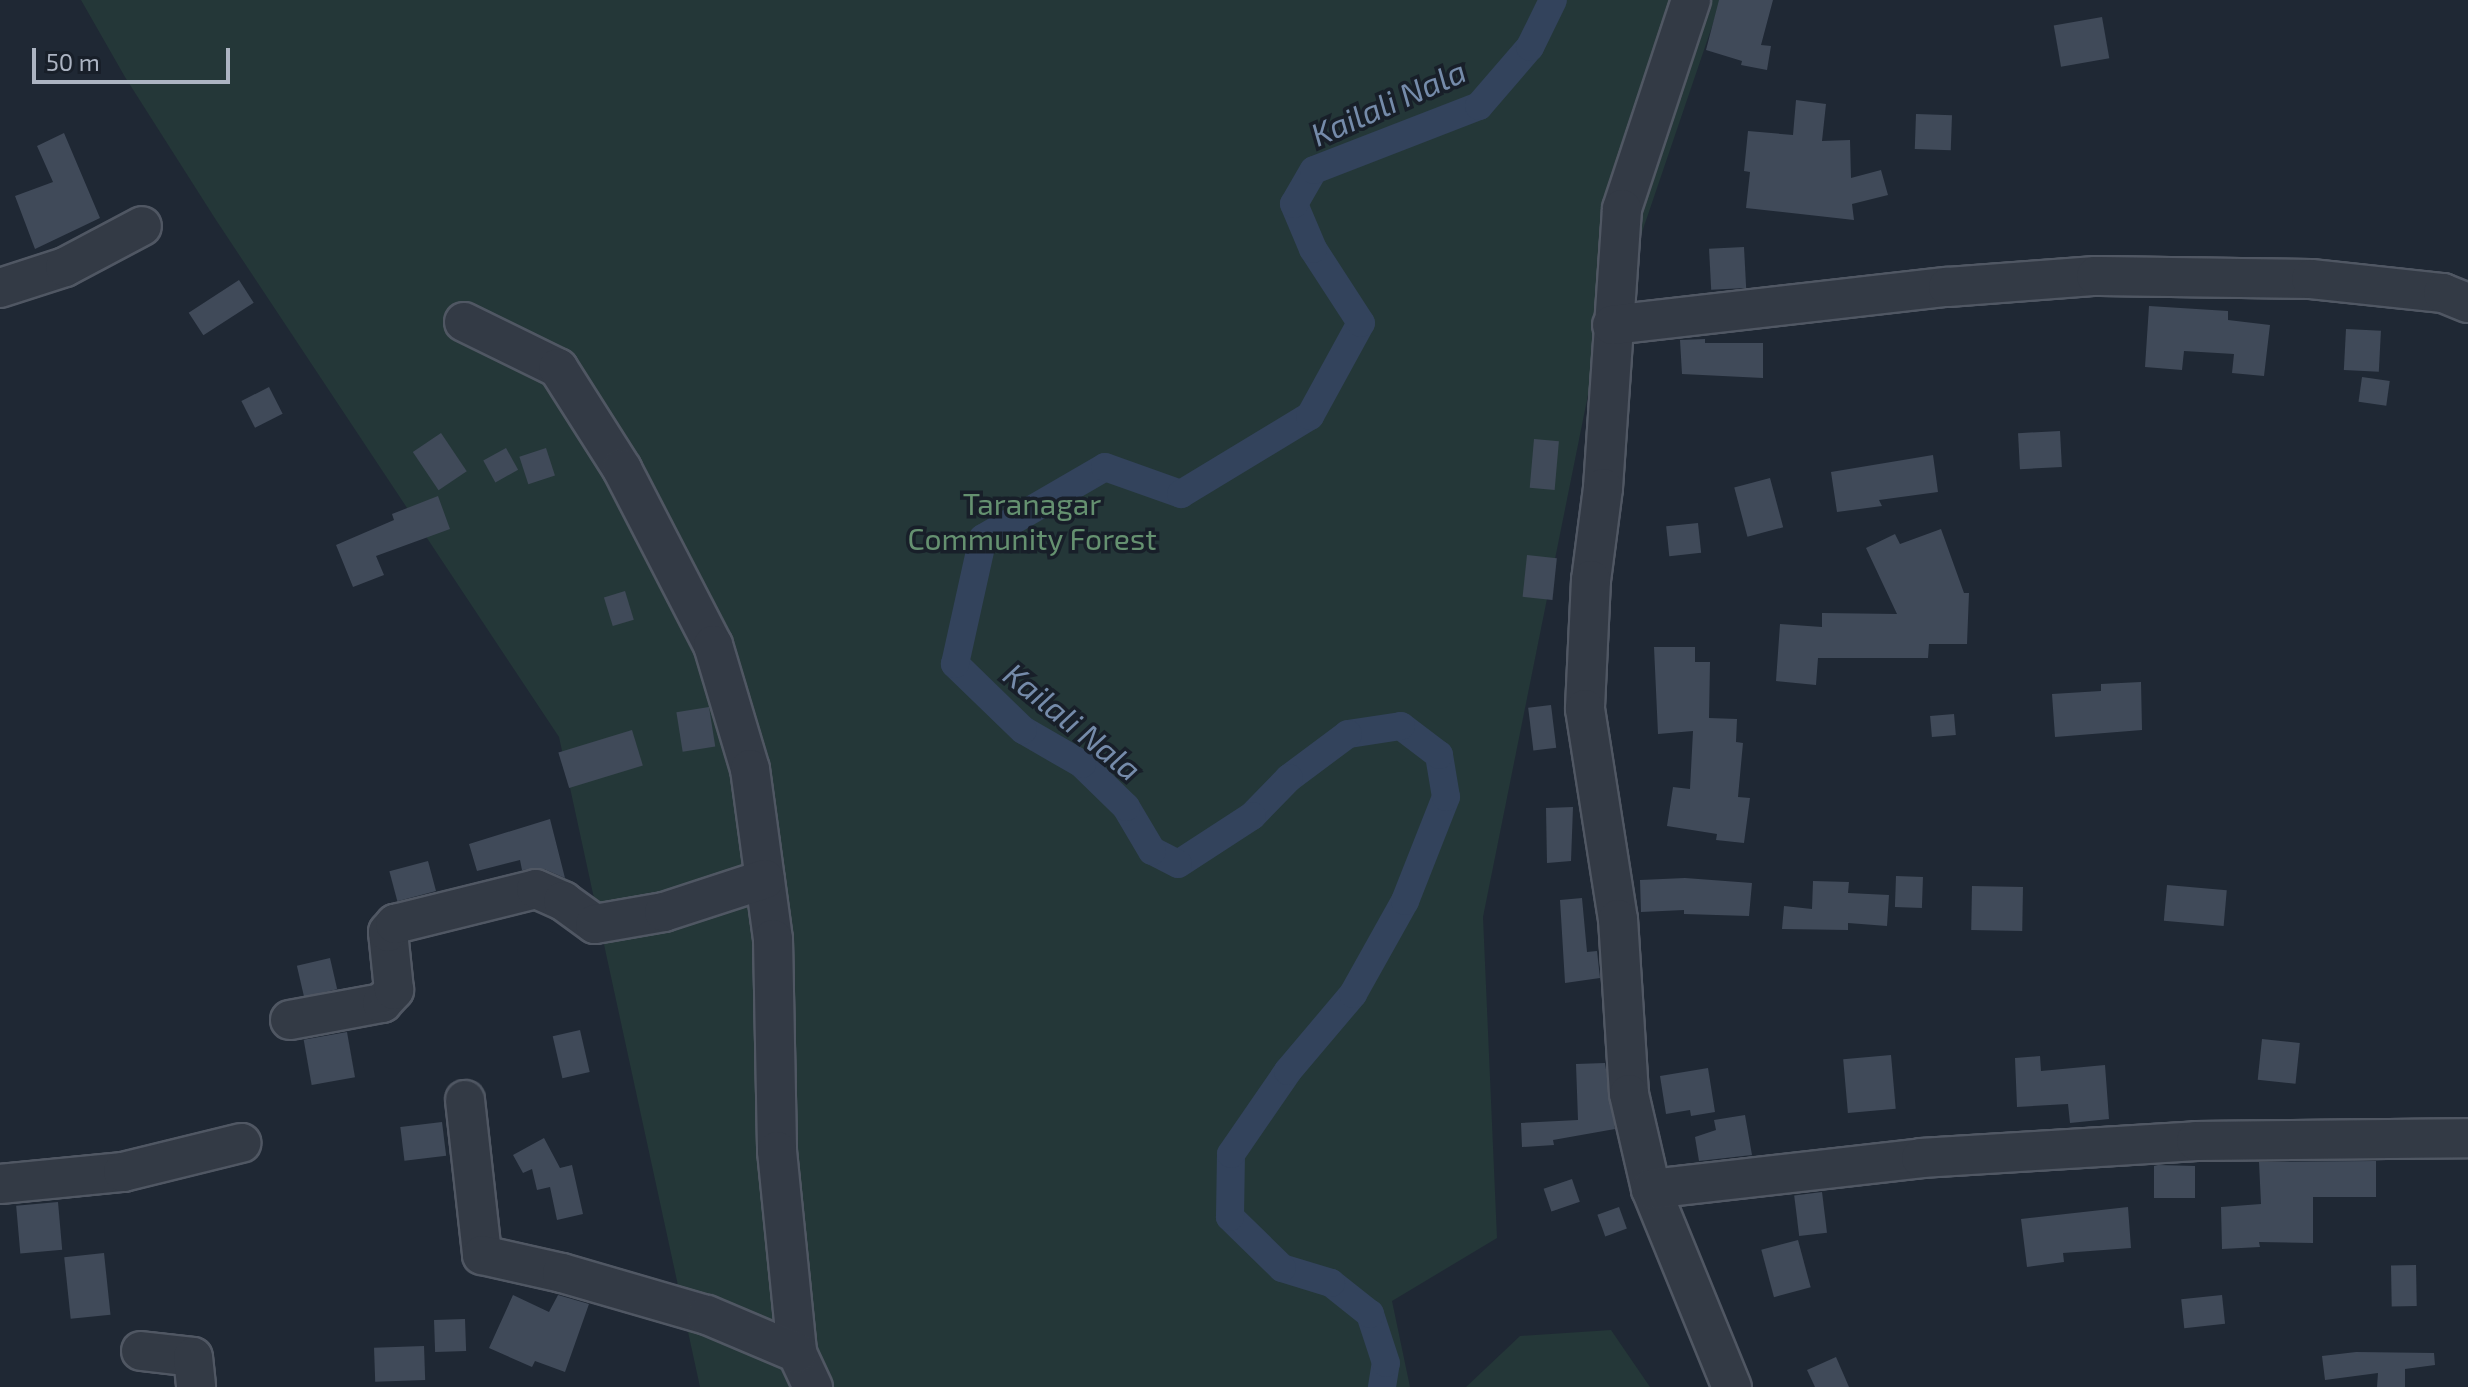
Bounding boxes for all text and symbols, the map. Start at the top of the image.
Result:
scale bar [36,32,234,82]
text: 50 m [46,47,100,76]
water label: Kailali Nala [1305,51,1471,153]
park label: Taranagar Community Forest [907,485,1157,556]
water label: Kailali Nala [997,654,1149,788]

